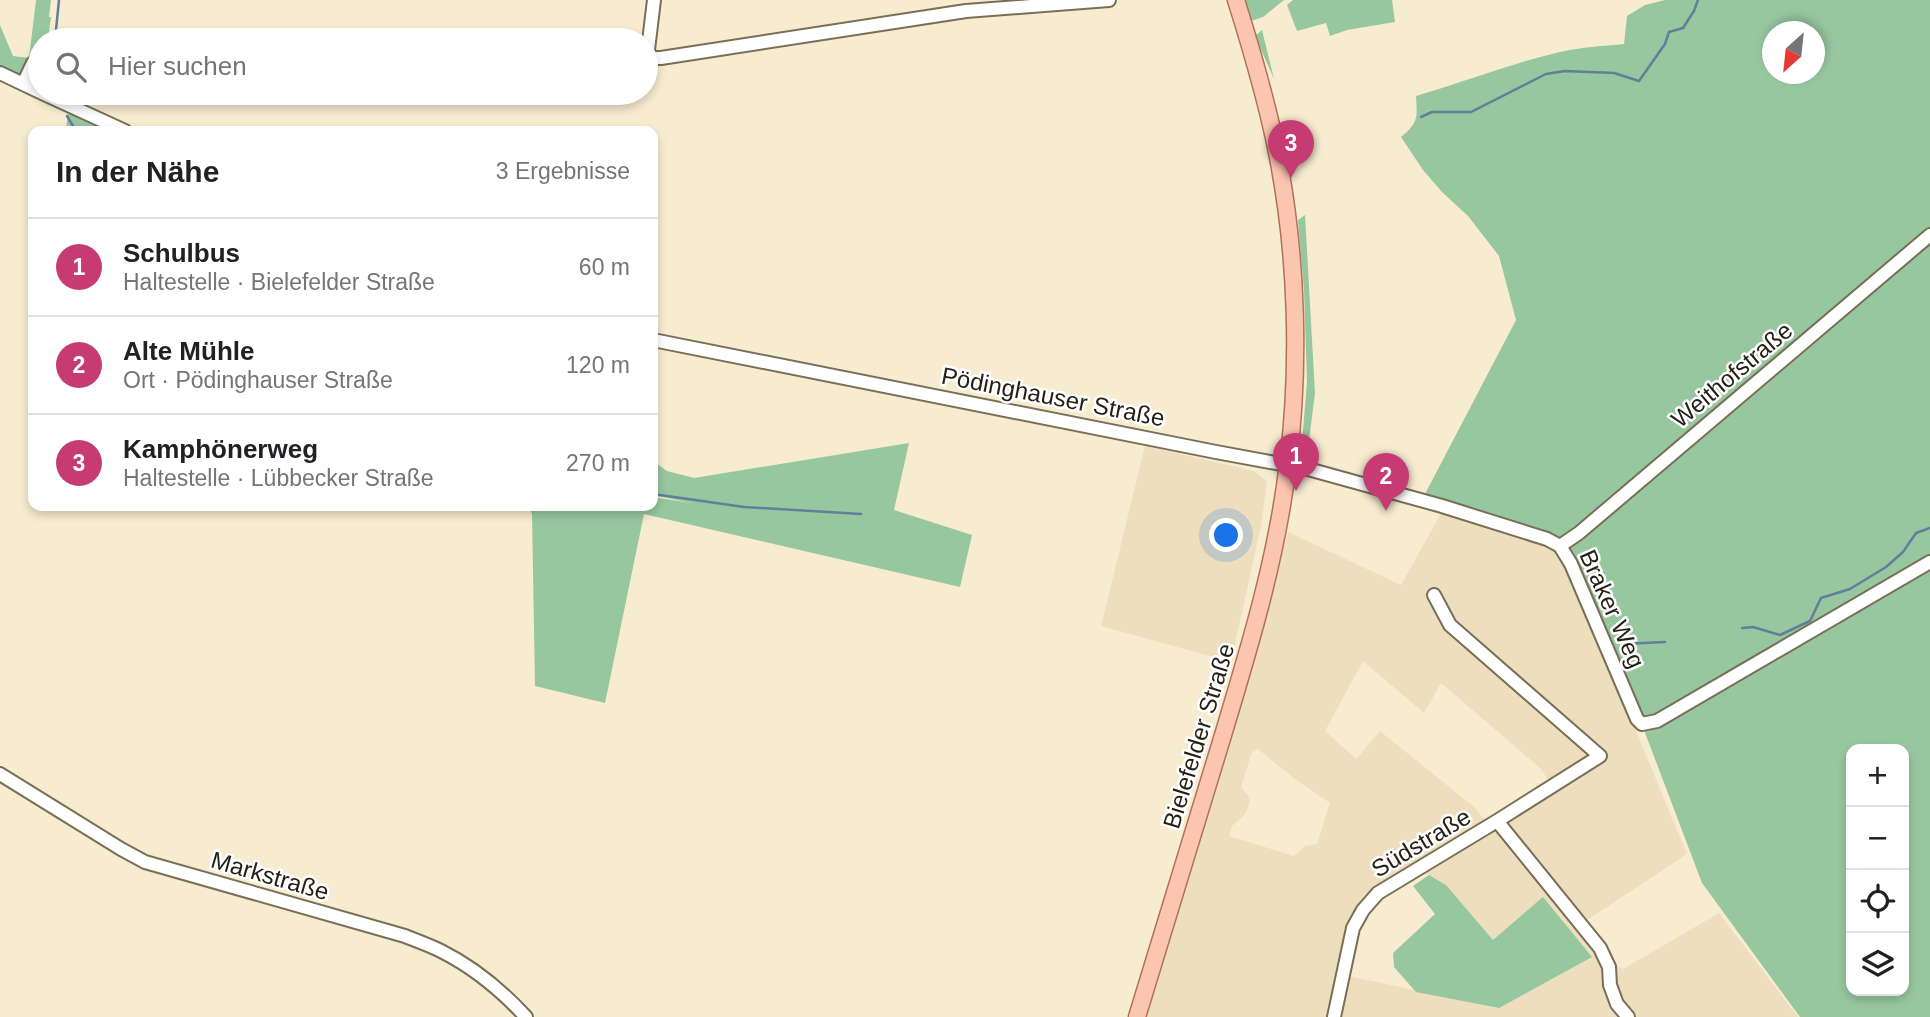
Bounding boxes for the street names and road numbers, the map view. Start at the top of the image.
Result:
street label: Weithofstraße [1666,316,1797,433]
street label: Pödinghauser Straße [939,362,1167,431]
street label: Braker Weg [1574,546,1650,672]
street label: Bielefelder Straße [1158,640,1240,832]
street label: Südstraße [1366,802,1475,883]
street label: Markstraße [208,846,332,905]

